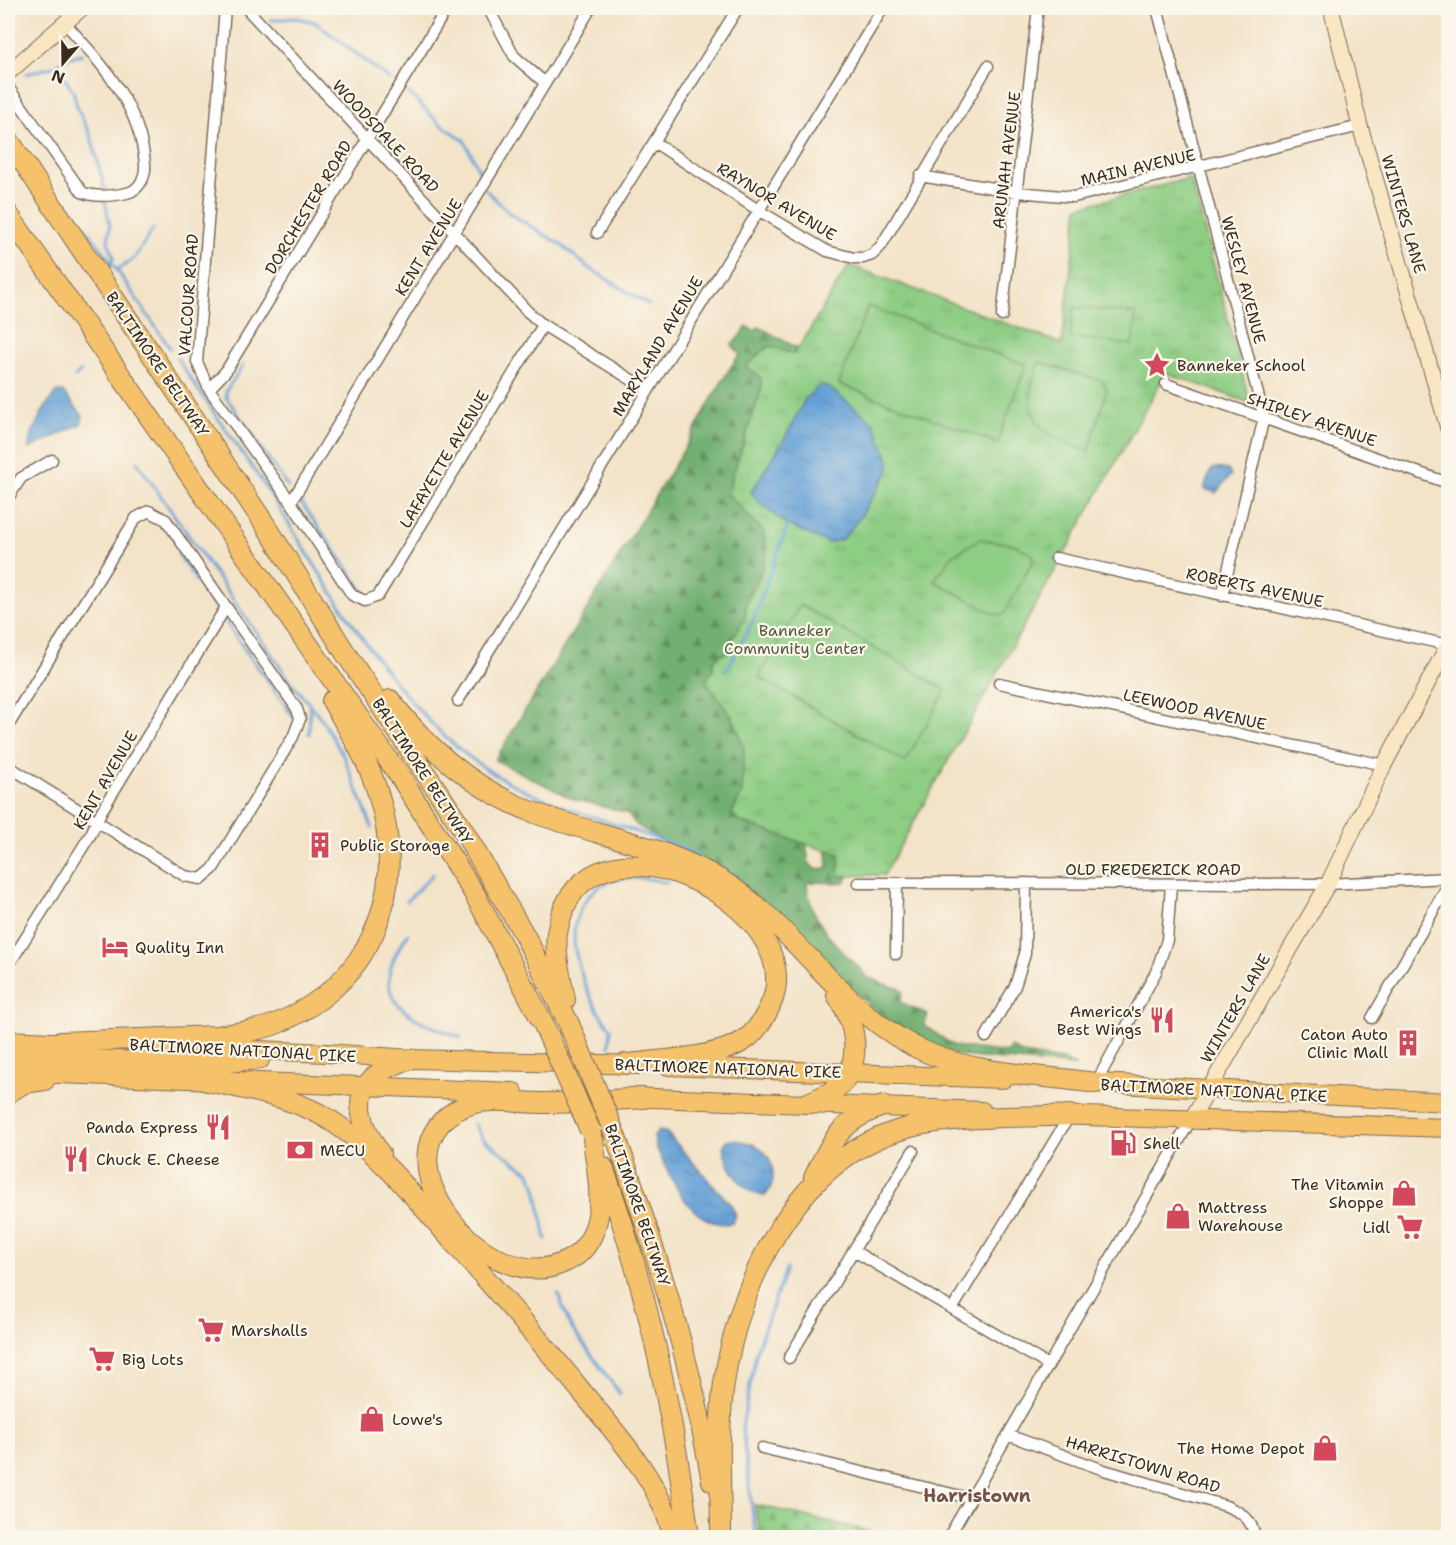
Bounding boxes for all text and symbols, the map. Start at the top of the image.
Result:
north arrow [33,33,93,93]
text: N [48,65,68,89]
street label: WOODSDALE ROAD [328,75,444,197]
street label: ARUNAH AVENUE [988,90,1025,230]
street label: DORCHESTER ROAD [260,136,357,278]
street label: MAIN AVENUE [1079,144,1198,191]
street label: WINTERS LANE [1377,152,1431,276]
street label: RAYNOR AVENUE [713,158,840,245]
street label: KENT AVENUE [390,195,467,300]
street label: WESLEY AVENUE [1216,214,1271,346]
street label: VALCOUR ROAD [174,233,203,357]
street label: MARYLAND AVENUE [607,272,708,420]
street label: BALTIMORE BELTWAY [101,288,214,441]
place icon: Banneker School [1142,350,1172,380]
place label: Banneker School [1177,355,1306,376]
street label: LAFAYETTE AVENUE [395,386,494,532]
street label: SHIPLEY AVENUE [1244,387,1379,451]
street label: ROBERTS AVENUE [1184,563,1326,612]
park label: Banneker Community Center [724,620,866,659]
street label: LEEWOOD AVENUE [1121,684,1268,735]
street label: BALTIMORE BELTWAY [367,694,478,849]
street label: KENT AVENUE [69,727,142,834]
building icon: Public Storage [305,830,335,860]
place label: Public Storage [340,835,450,856]
street label: OLD FREDERICK ROAD [1065,859,1241,880]
hotel icon: Quality Inn [100,932,130,962]
place label: Quality Inn [135,937,224,958]
street label: WINTERS LANE [1196,950,1275,1067]
place label: America's Best Wings [1057,1001,1142,1040]
restaurant icon: America's Best Wings [1147,1005,1177,1035]
place label: Caton Auto Clinic Mall [1300,1024,1388,1063]
building icon: Caton Auto Clinic Mall [1393,1028,1423,1058]
street label: BALTIMORE NATIONAL PIKE [129,1034,357,1067]
street label: BALTIMORE NATIONAL PIKE [614,1054,842,1083]
street label: BALTIMORE NATIONAL PIKE [1100,1074,1328,1107]
restaurant icon: Panda Express [203,1112,233,1142]
place label: Panda Express [86,1117,198,1138]
street label: BALTIMORE BELTWAY [600,1121,675,1290]
fuel station icon: Shell [1108,1128,1138,1158]
place label: Shell [1143,1133,1180,1154]
bank icon: MECU [285,1135,315,1165]
place label: MECU [320,1140,365,1161]
restaurant icon: Chuck E. Cheese [61,1144,91,1174]
place label: Chuck E. Cheese [96,1149,220,1170]
place label: The Vitamin Shoppe [1291,1174,1384,1213]
shop icon: The Vitamin Shoppe [1389,1178,1419,1208]
place label: Mattress Warehouse [1198,1197,1283,1236]
shop icon: Mattress Warehouse [1163,1201,1193,1231]
supermarket icon: Lidl [1395,1212,1425,1242]
place label: Lidl [1362,1217,1390,1238]
supermarket icon: Marshalls [196,1315,226,1345]
place label: Marshalls [231,1320,308,1341]
supermarket icon: Big Lots [87,1344,117,1374]
place label: Big Lots [122,1349,184,1370]
shop icon: Lowe's [357,1404,387,1434]
place label: Lowe's [392,1409,443,1430]
street label: HARRISTOWN ROAD [1063,1431,1223,1498]
shop icon: The Home Depot [1310,1433,1340,1463]
place label: The Home Depot [1177,1438,1305,1459]
district label: Harristown [923,1484,1031,1508]

